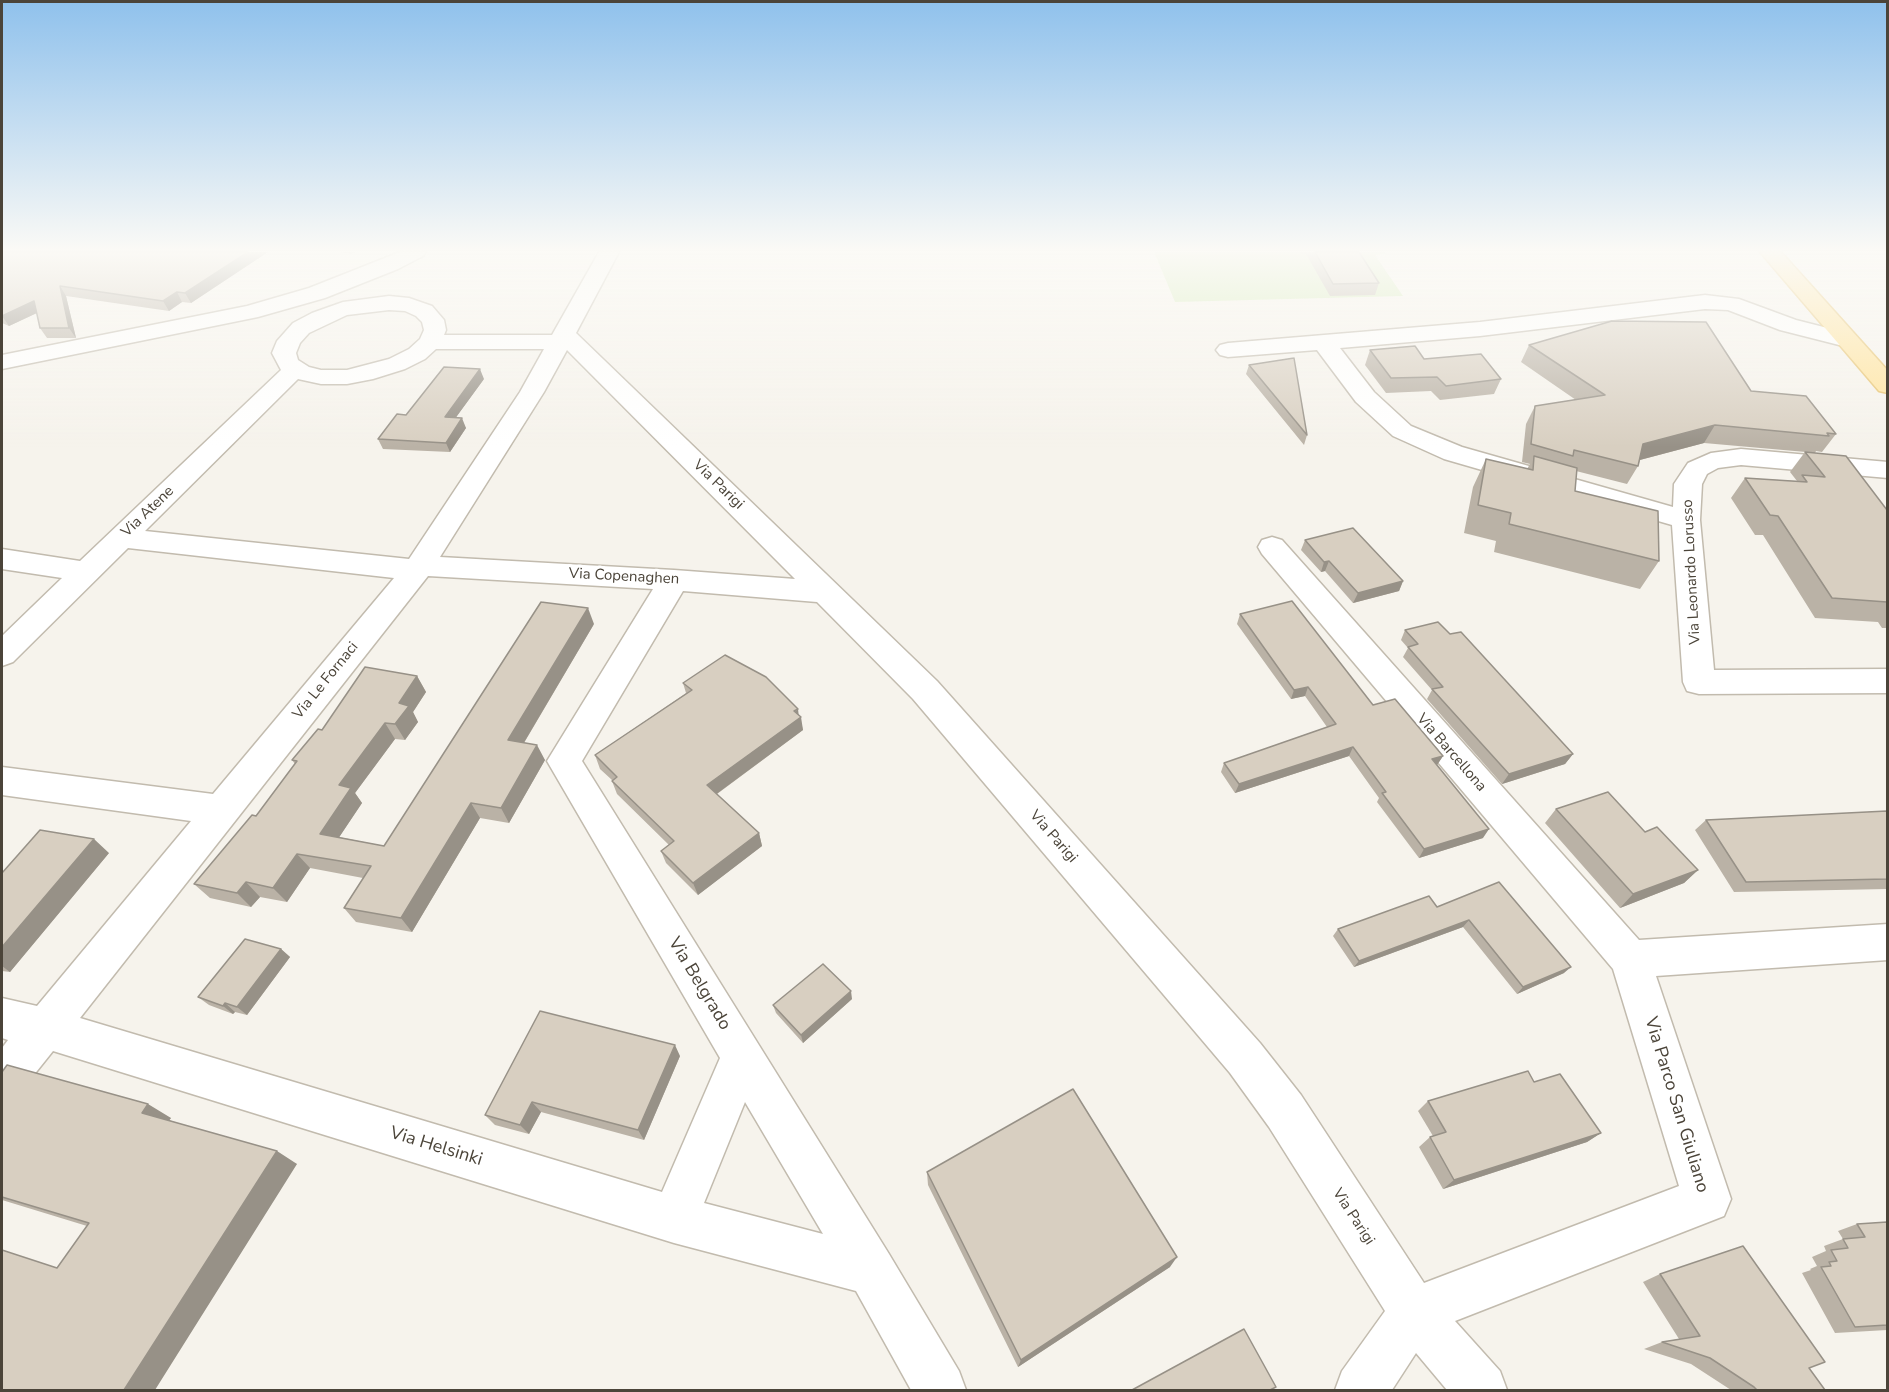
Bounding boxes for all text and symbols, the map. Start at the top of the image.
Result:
street label: Via Parigi [689,456,747,514]
street label: Via Atene [118,483,178,541]
street label: Via Leonardo Lorusso [1679,499,1705,645]
street label: Via Copenaghen [568,565,680,589]
street label: Via Le Fornaci [289,639,363,723]
street label: Via Barcellona [1412,710,1490,796]
street label: Via Parigi [1025,807,1081,867]
street label: Via Belgrado [663,934,735,1034]
street label: Via Parco San Giuliano [1639,1015,1713,1195]
street label: Via Helsinki [387,1123,485,1171]
street label: Via Parigi [1328,1185,1378,1249]

